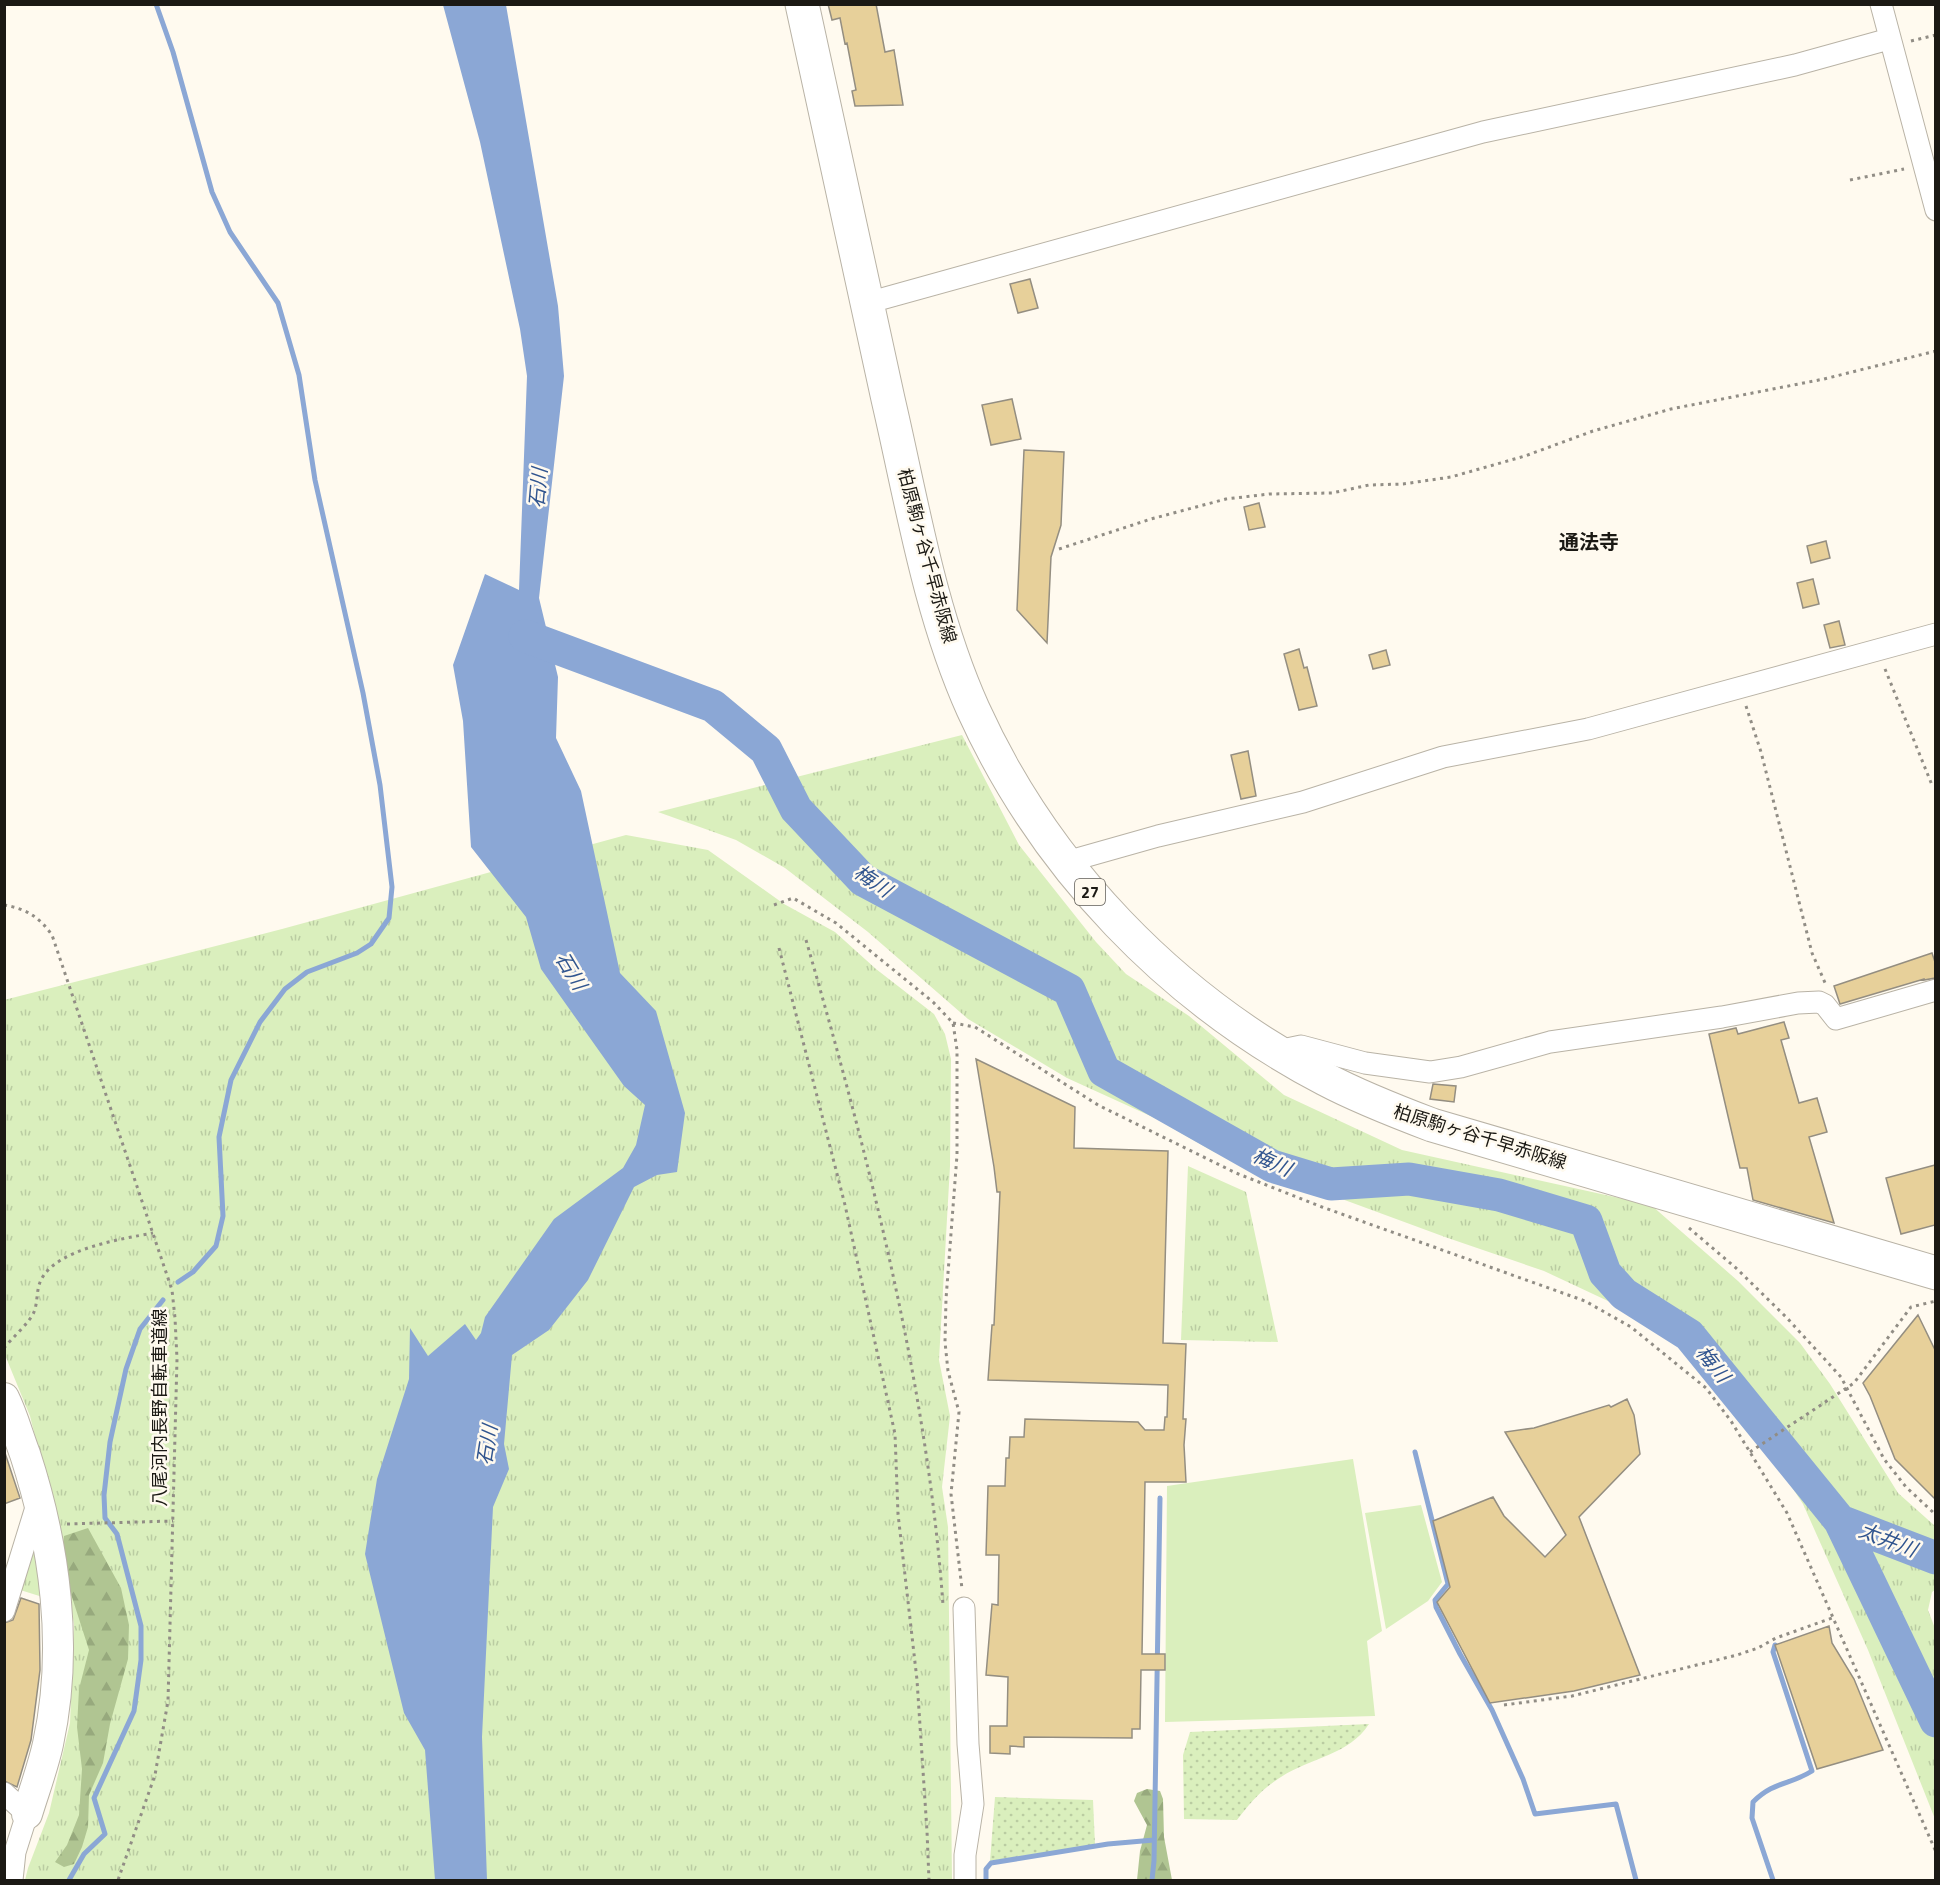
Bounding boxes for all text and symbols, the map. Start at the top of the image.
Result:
water label: 石川 [520,465,555,509]
street label: 柏原駒ヶ谷千早赤阪線 [891,465,964,646]
district label: 通法寺 [1559,526,1619,557]
water label: 梅川 [848,857,900,906]
road number: 27 [1075,879,1105,905]
water label: 石川 [548,946,596,998]
street label: 柏原駒ヶ谷千早赤阪線 [1390,1097,1570,1176]
water label: 梅川 [1248,1139,1299,1185]
street label: 八尾河内長野自転車道線 [146,1309,173,1507]
water label: 梅川 [1689,1338,1739,1391]
water label: 石川 [468,1421,505,1467]
water label: 太井川 [1855,1514,1924,1565]

